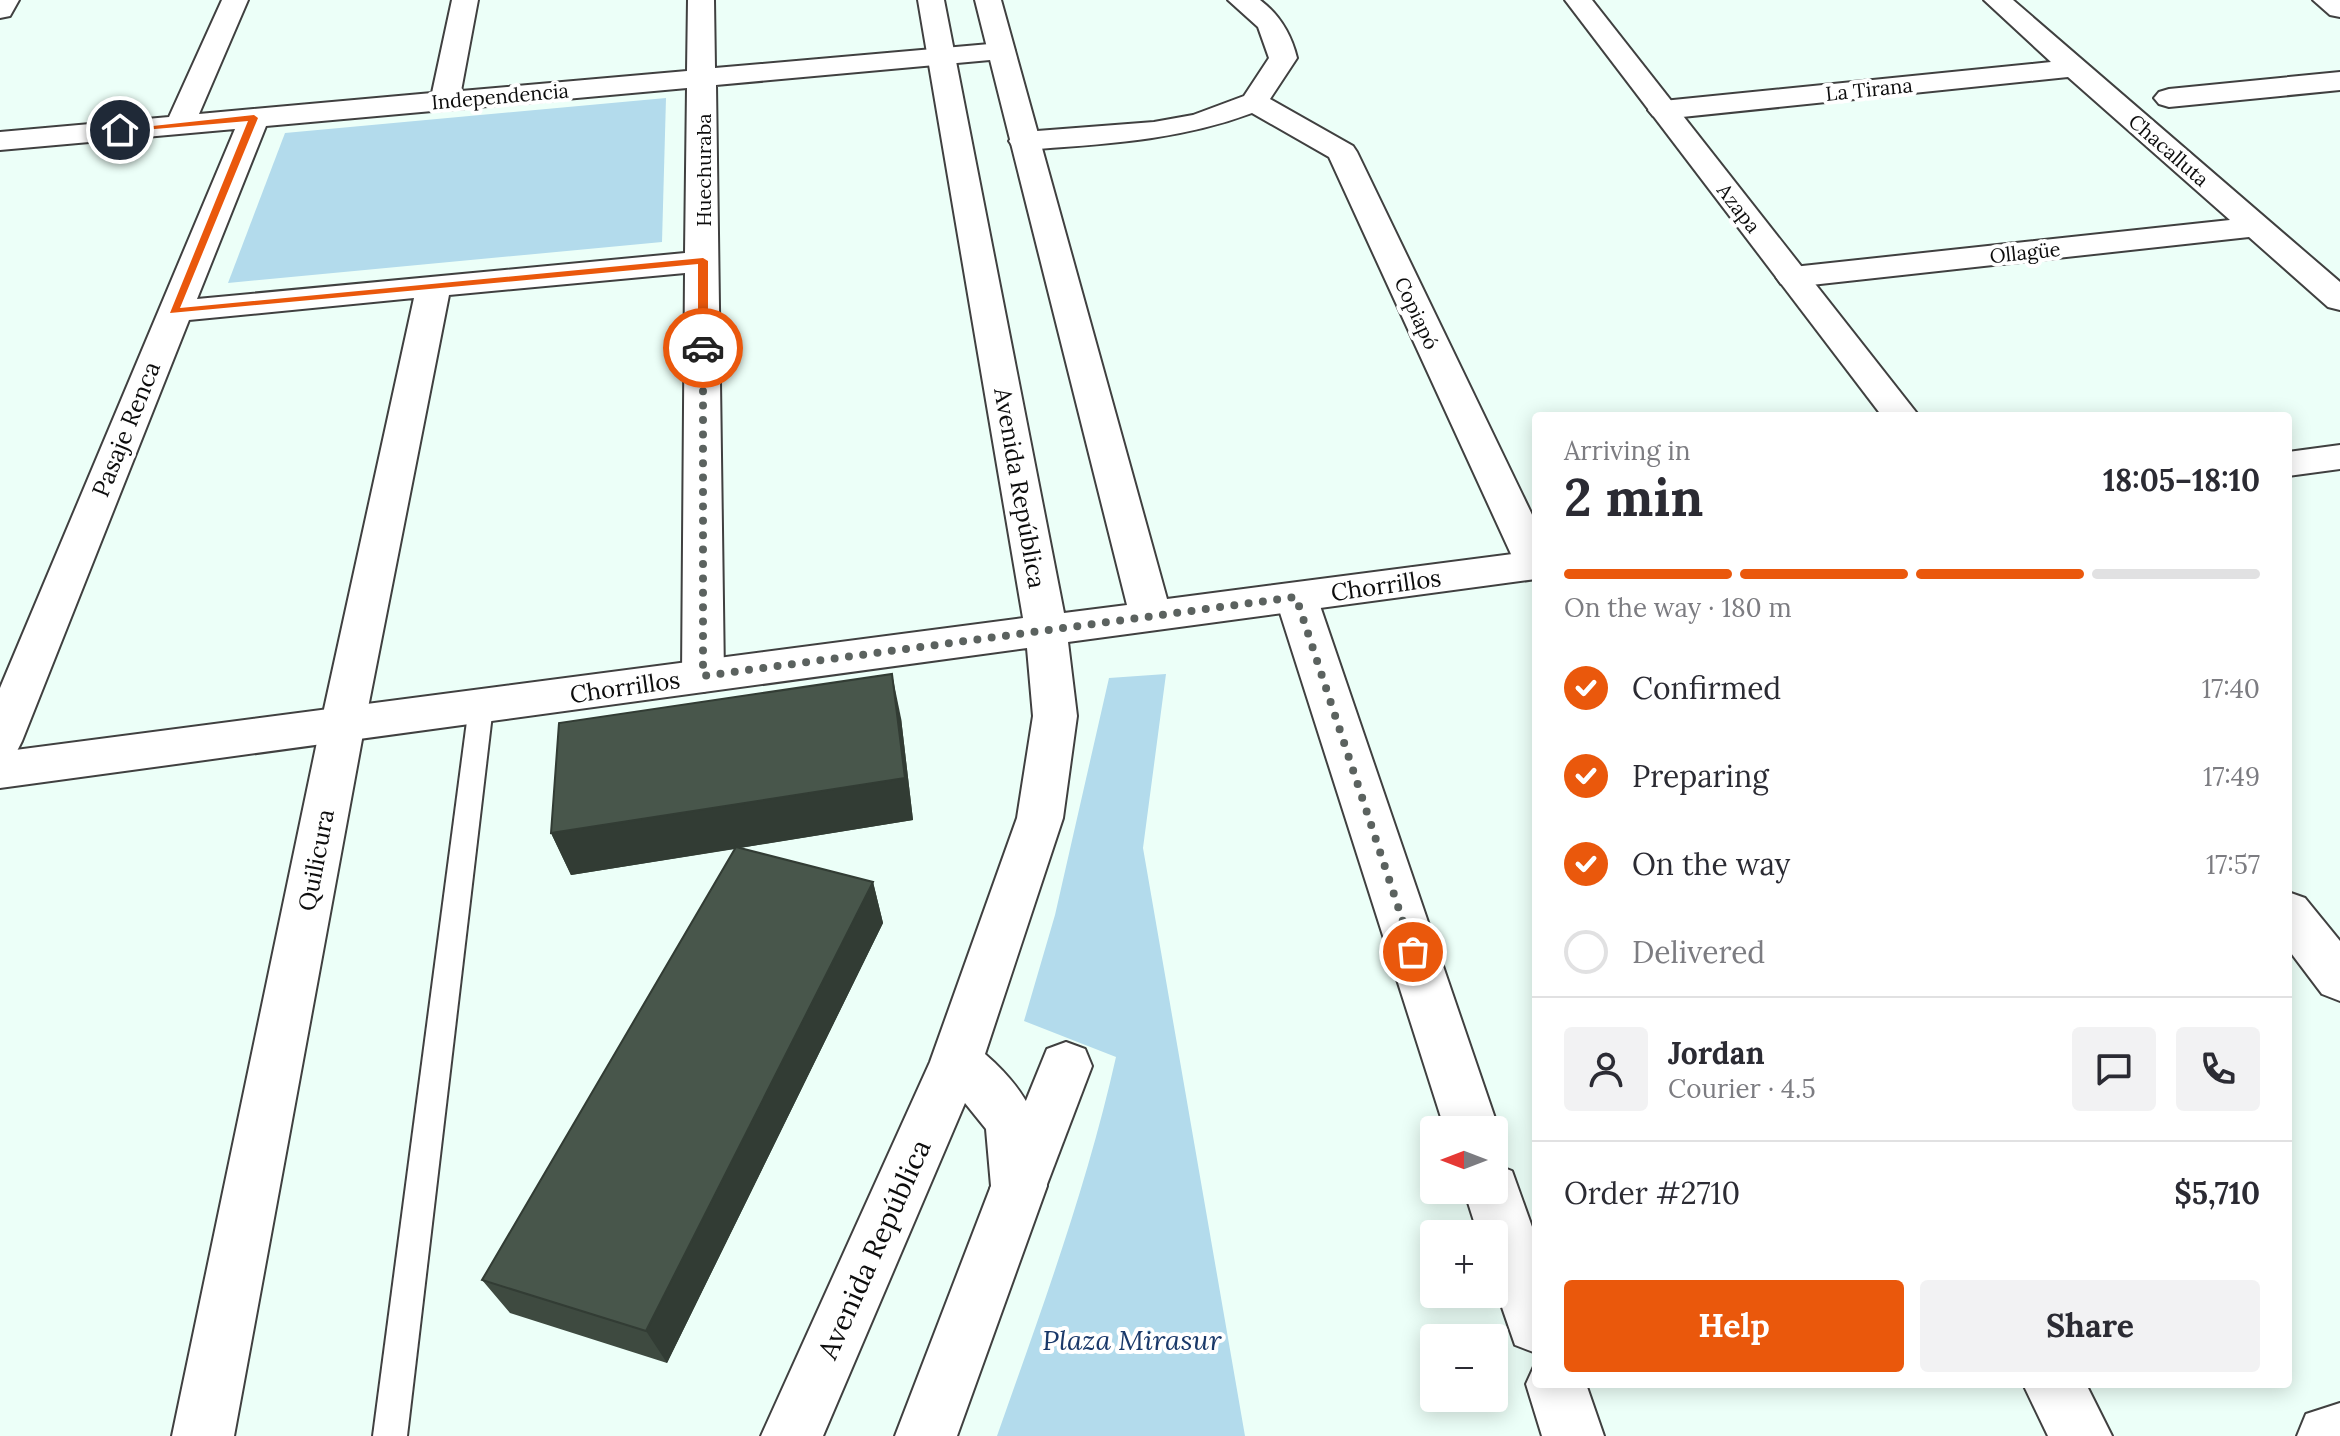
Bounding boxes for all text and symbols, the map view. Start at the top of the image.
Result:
street label: La Tirana [1824,72,1914,106]
street label: Independencia [430,78,570,114]
pin [86,96,154,164]
icon: home [98,108,142,152]
street label: Chacalluta [2124,108,2214,192]
street label: Huechuraba [691,113,716,227]
street label: Azapa [1711,177,1766,238]
street label: Ollagüe [1988,236,2062,268]
street label: Copiapó [1389,273,1445,353]
courier [663,308,743,388]
icon: car [681,326,725,370]
street label: Pasaje Renca [85,357,167,501]
street label: Avenida República [987,384,1053,591]
text: Arriving in [1564,434,1691,467]
text: 18:05–18:10 [2103,461,2260,499]
text: 2 min [1564,464,1703,530]
street label: Chorrillos [1329,562,1443,608]
text: On the way · 180 m [1564,591,1792,624]
street label: Chorrillos [568,664,682,710]
icon: check [1564,666,1608,710]
text: Confirmed [1632,669,1781,707]
text: 17:40 [2202,672,2260,705]
icon: check [1564,754,1608,798]
text: Preparing [1632,757,1769,795]
text: 17:49 [2203,760,2260,793]
street label: Quilicura [291,806,341,914]
icon: check [1564,842,1608,886]
text: On the way [1632,845,1790,883]
text: 17:57 [2206,848,2260,881]
pin [1379,918,1447,986]
icon: bag [1391,930,1435,974]
text: Delivered [1632,933,1765,971]
button: person [1564,1027,1648,1111]
button: chat [2072,1027,2156,1111]
button: phone [2176,1027,2260,1111]
text: Jordan [1668,1034,1765,1072]
text: Courier · 4.5 [1668,1072,1816,1105]
north arrow [1420,1116,1508,1204]
map controls [1420,1116,1508,1412]
street label: Avenida República [809,1134,939,1365]
text: Order #2710 [1564,1174,1740,1212]
text: $5,710 [2174,1174,2260,1212]
button: + [1420,1220,1508,1308]
button: Help [1564,1280,1904,1372]
button: Share [1920,1280,2260,1372]
park label: Plaza Mirasur [1042,1322,1222,1358]
button: − [1420,1324,1508,1412]

